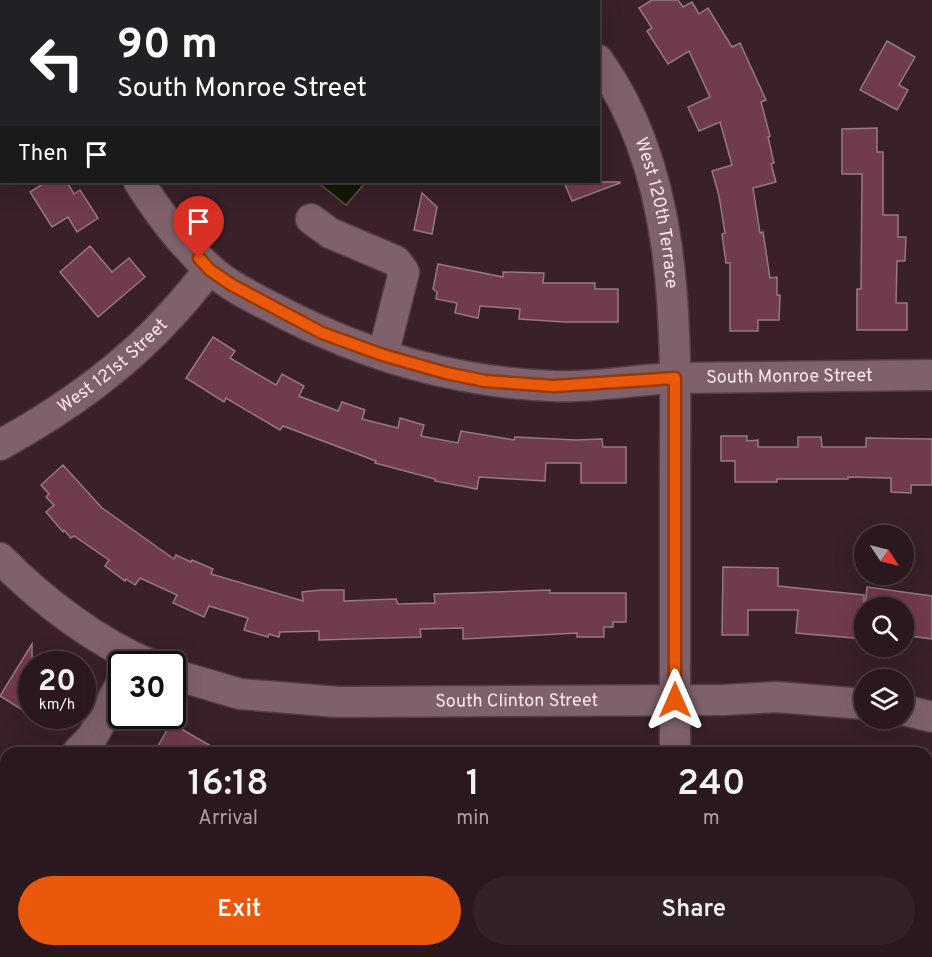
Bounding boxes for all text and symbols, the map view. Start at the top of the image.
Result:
text: 90 m [117,20,218,73]
icon: left [18,24,96,102]
text: South Monroe Street [117,72,367,106]
street label: West 120th Terrace [629,134,683,290]
icon: arrive [80,138,113,171]
text: Then [18,141,68,168]
pin [173,196,224,258]
icon: arrive [182,205,215,238]
street label: West 121st Street [53,314,173,419]
street label: South Monroe Street [706,364,873,389]
north arrow [854,525,914,585]
map controls [854,525,914,729]
button: search [854,597,914,657]
speed limit sign: 30 [108,651,186,729]
text: 20 [38,664,76,701]
position arrow [643,668,707,732]
button: layers [854,669,914,729]
street label: South Clinton Street [435,689,598,713]
text: km/h [39,696,75,715]
text: 16:18 [188,762,269,808]
text: 1 [466,762,480,808]
text: 240 [677,762,745,808]
text: Arrival [198,806,258,832]
text: min [456,806,490,832]
text: m [703,806,720,832]
button: Exit [18,876,461,945]
button: Share [473,876,915,945]

